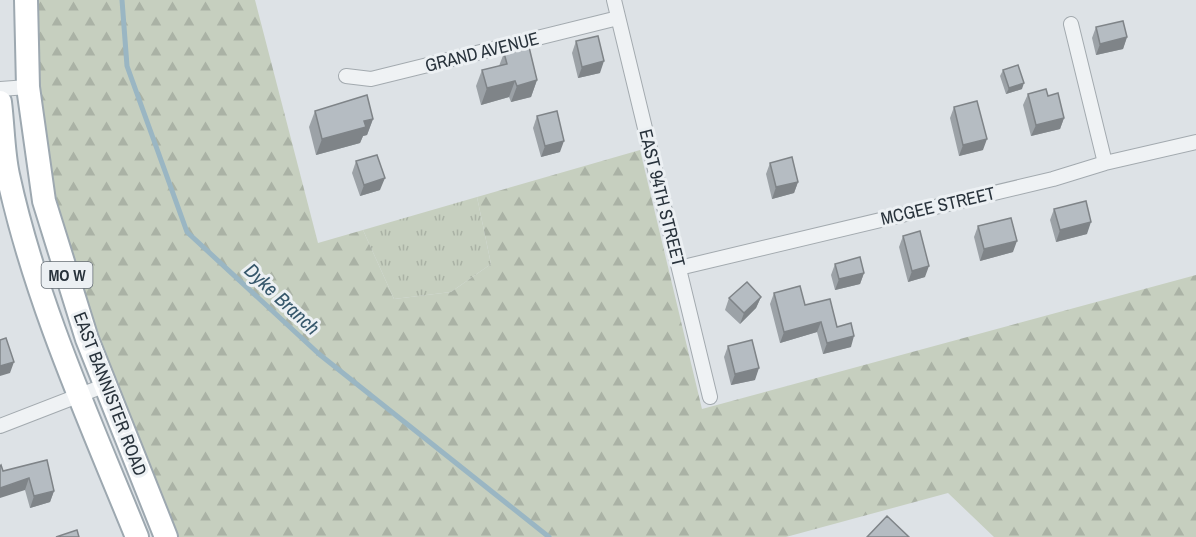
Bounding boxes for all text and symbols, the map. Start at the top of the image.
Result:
street label: GRAND AVENUE [422,25,541,78]
street label: EAST 94TH STREET [633,127,692,269]
street label: MCGEE STREET [878,180,997,231]
water label: Dyke Branch [239,257,326,341]
road number: MO W [42,262,92,288]
street label: EAST BANNISTER ROAD [68,308,153,479]

